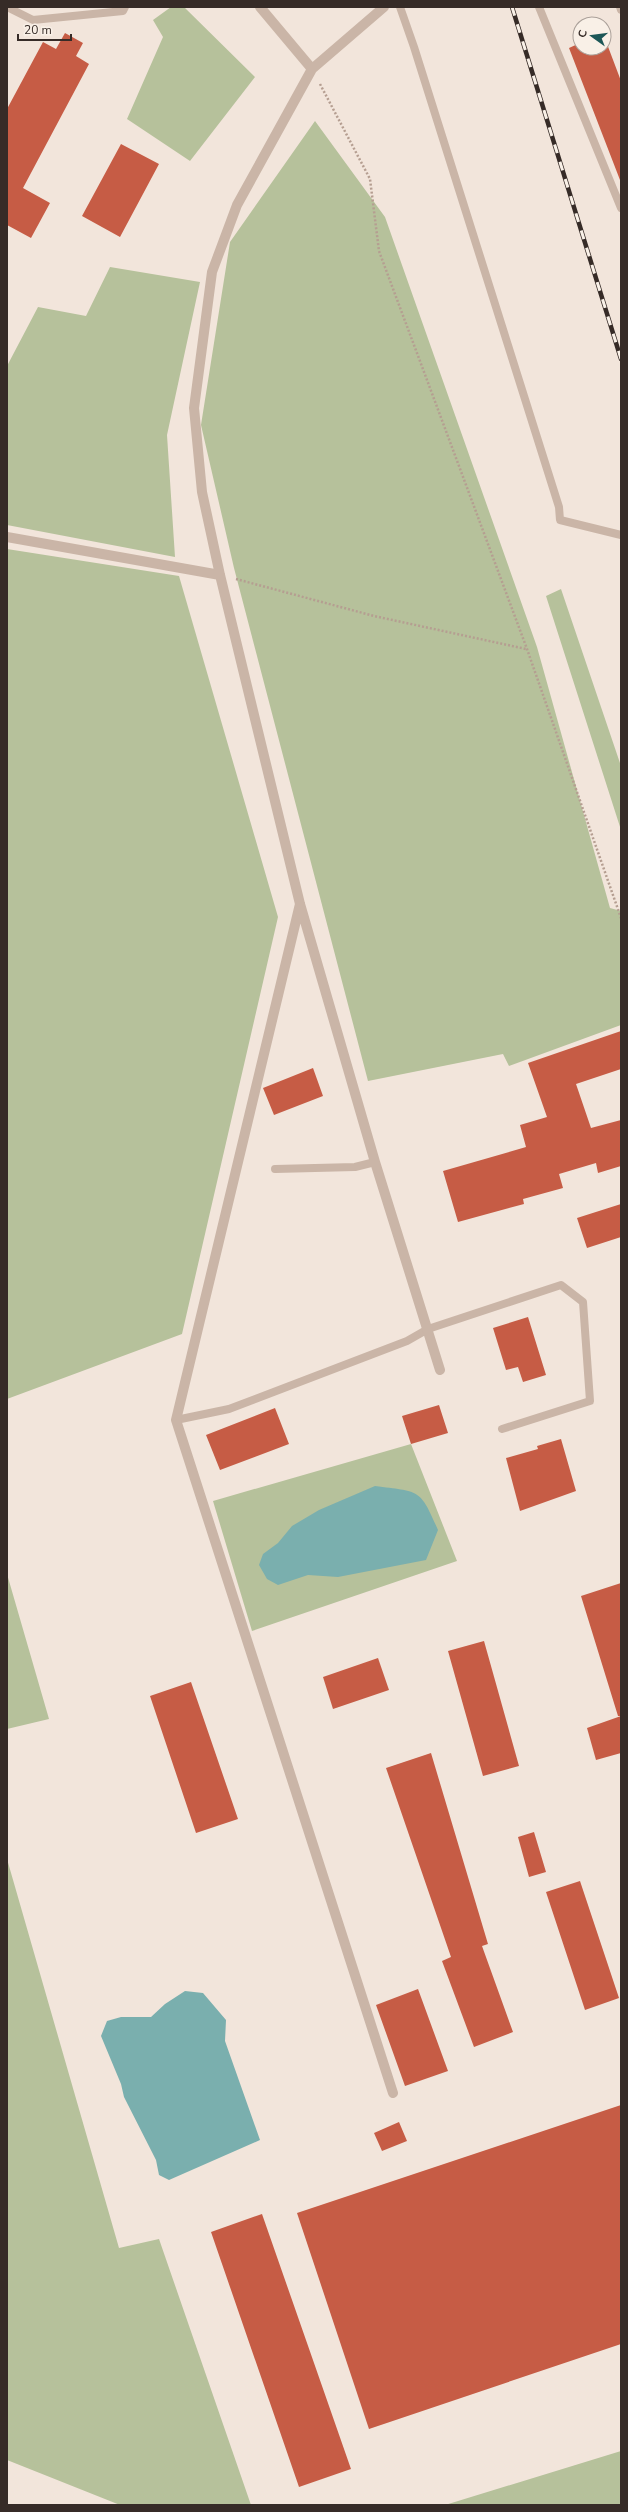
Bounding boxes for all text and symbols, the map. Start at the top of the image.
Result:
scale bar [18,16,71,42]
north arrow [572,16,612,56]
text: 20 m [24,22,52,38]
text: С [575,28,591,39]

